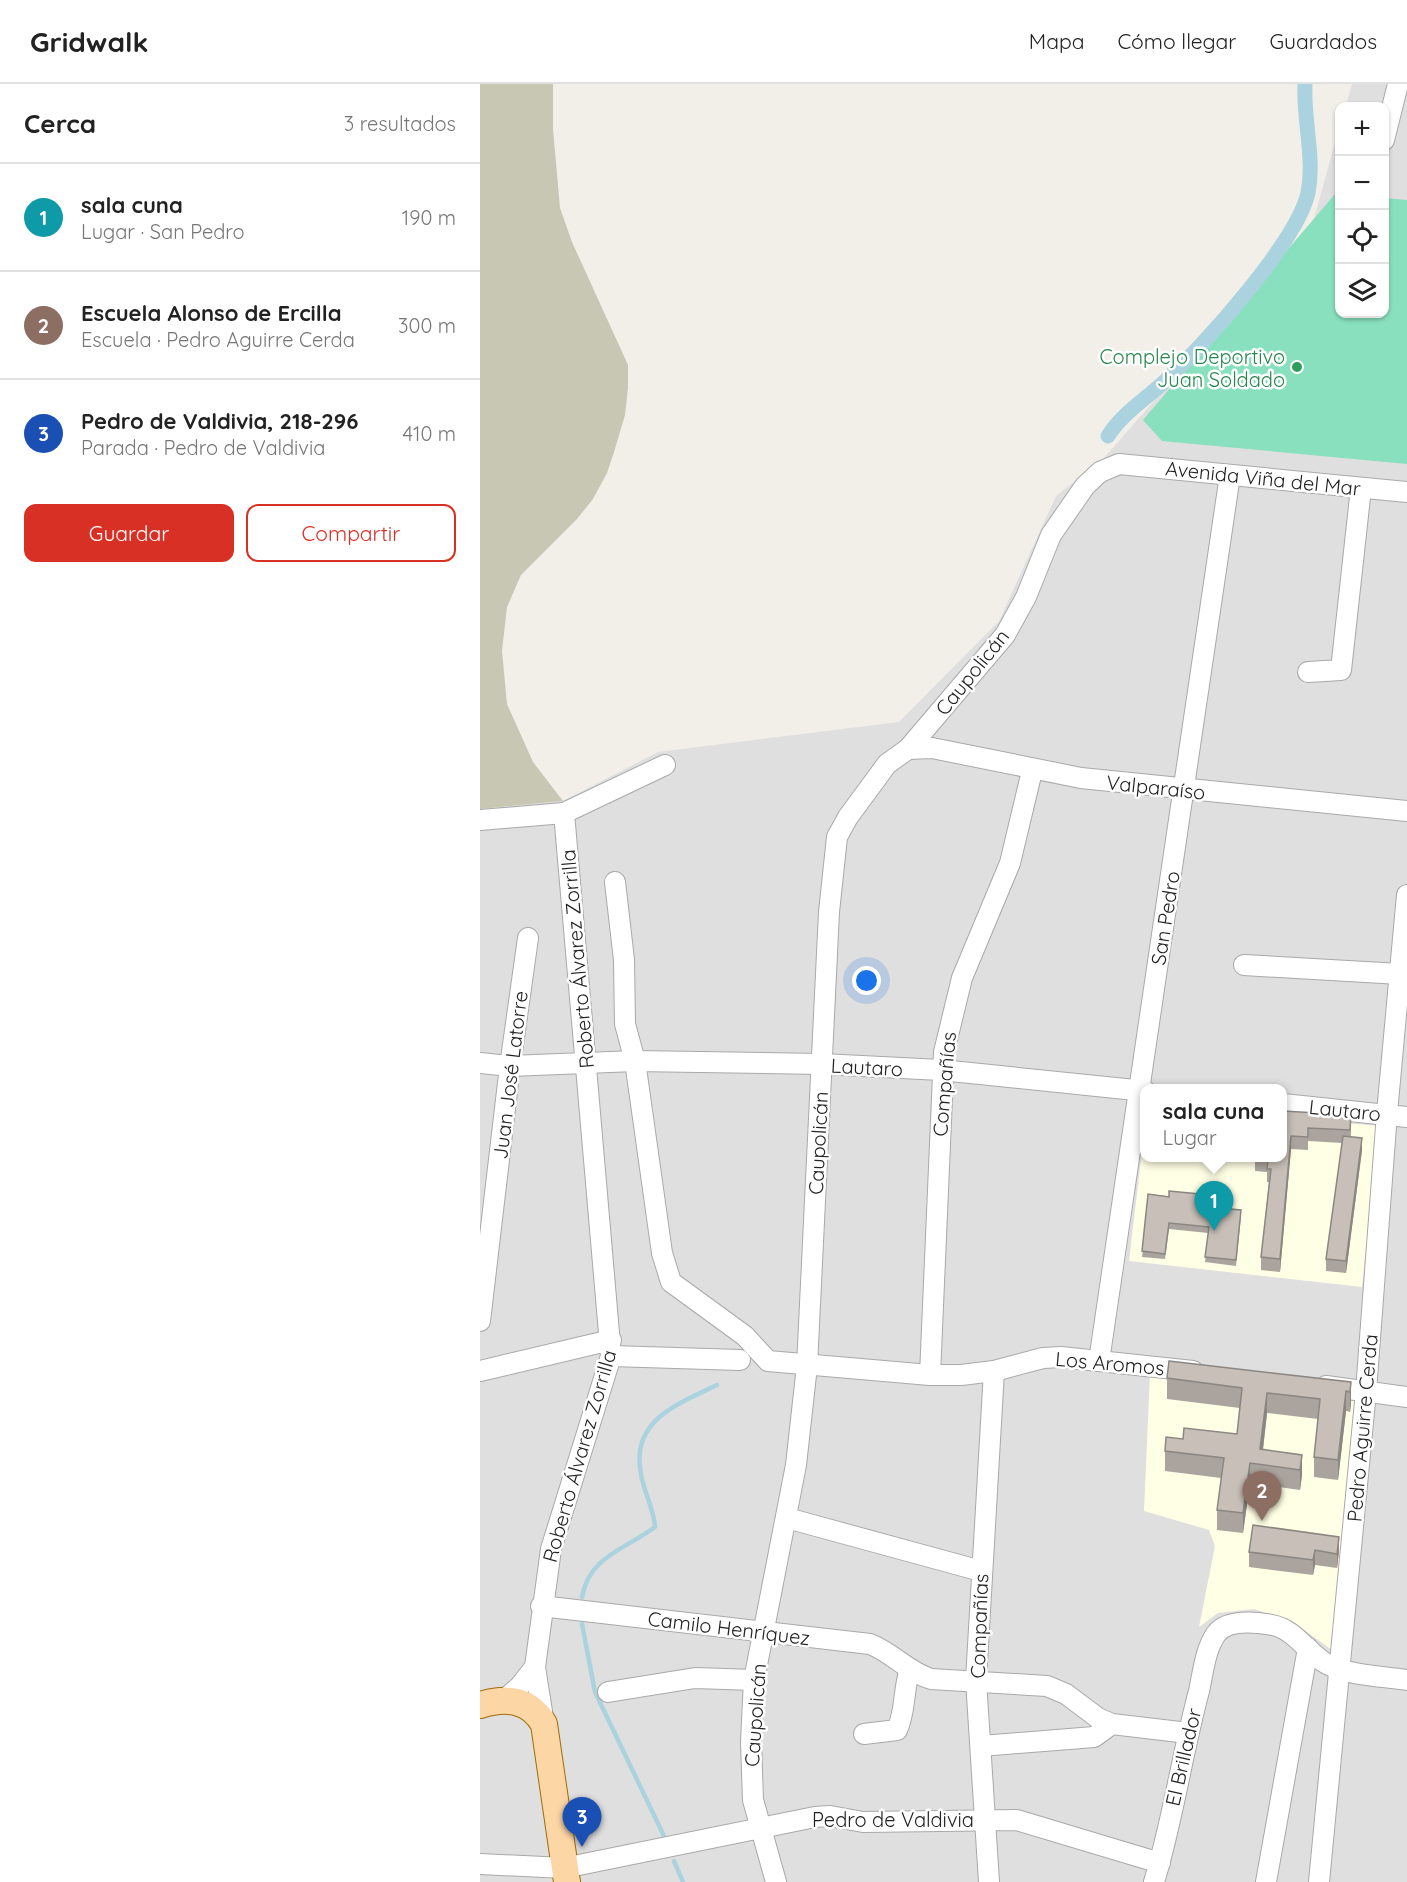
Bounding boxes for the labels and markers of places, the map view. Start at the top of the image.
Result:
place label: Complejo Deportivo Juan Soldado [1100,344,1285,392]
marker: Complejo Deportivo Juan Soldado [1290,360,1304,374]
pin: 1 [1194,1182,1234,1231]
pin: 2 [1242,1472,1282,1521]
pin: 3 [562,1798,602,1847]

